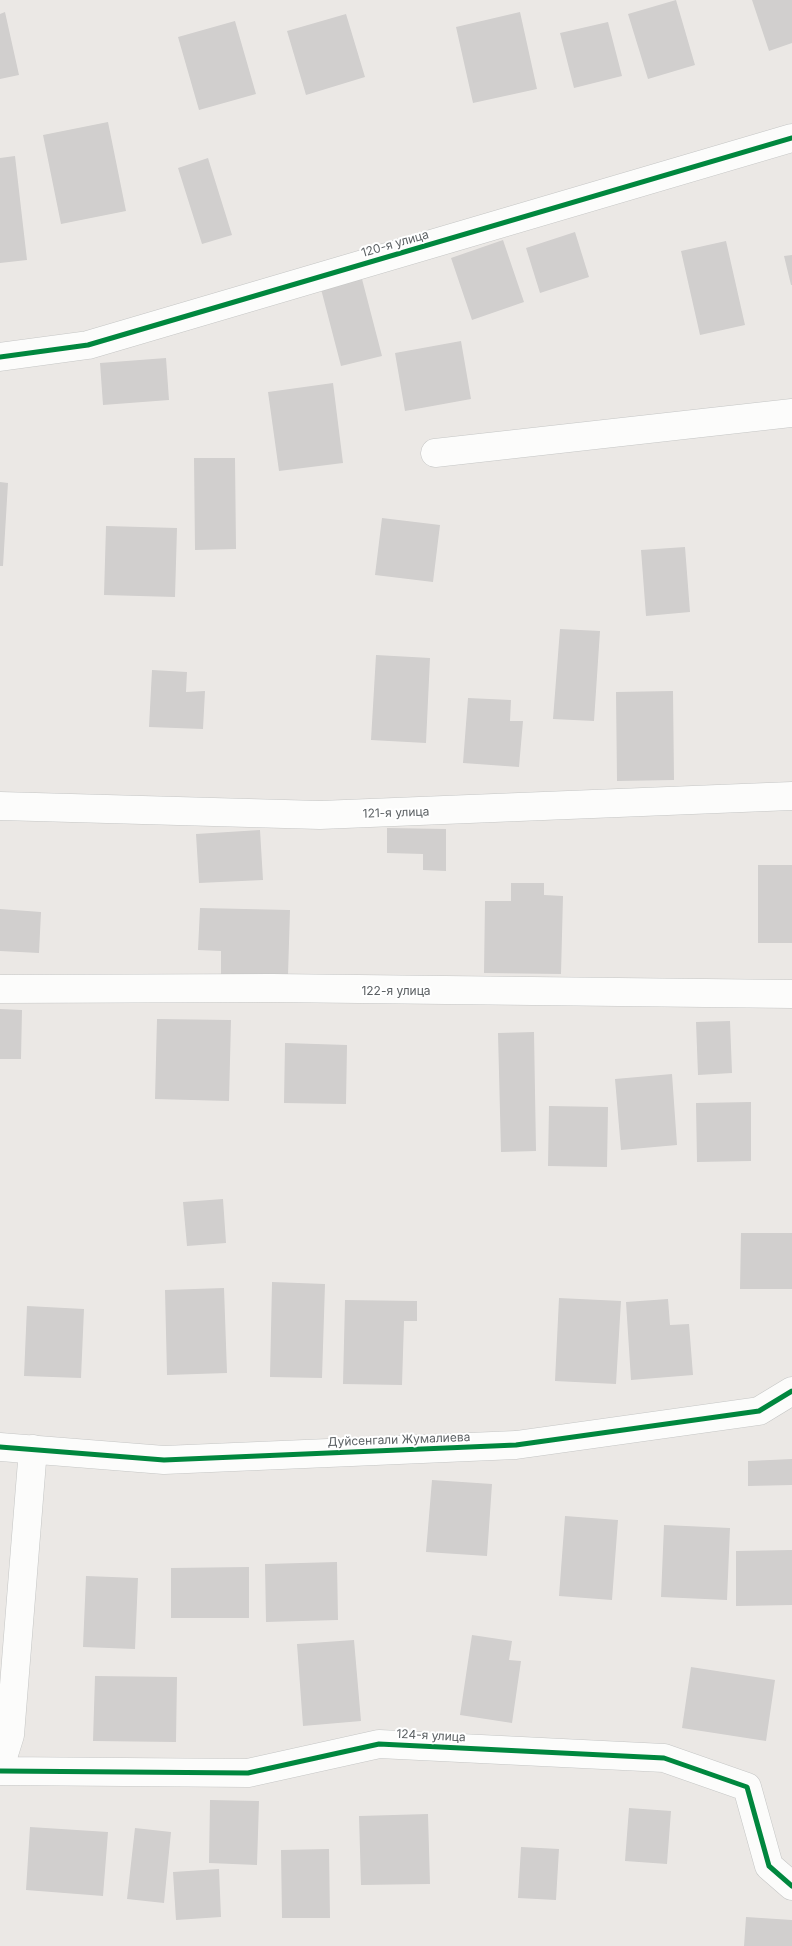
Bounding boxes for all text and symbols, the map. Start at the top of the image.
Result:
street label: 120-я улица [360,228,430,260]
street label: 121-я улица [362,805,430,821]
street label: 122-я улица [361,984,431,998]
street label: Дуйсенгали Жумалиева [327,1430,471,1450]
street label: 124-я улица [396,1727,466,1745]

